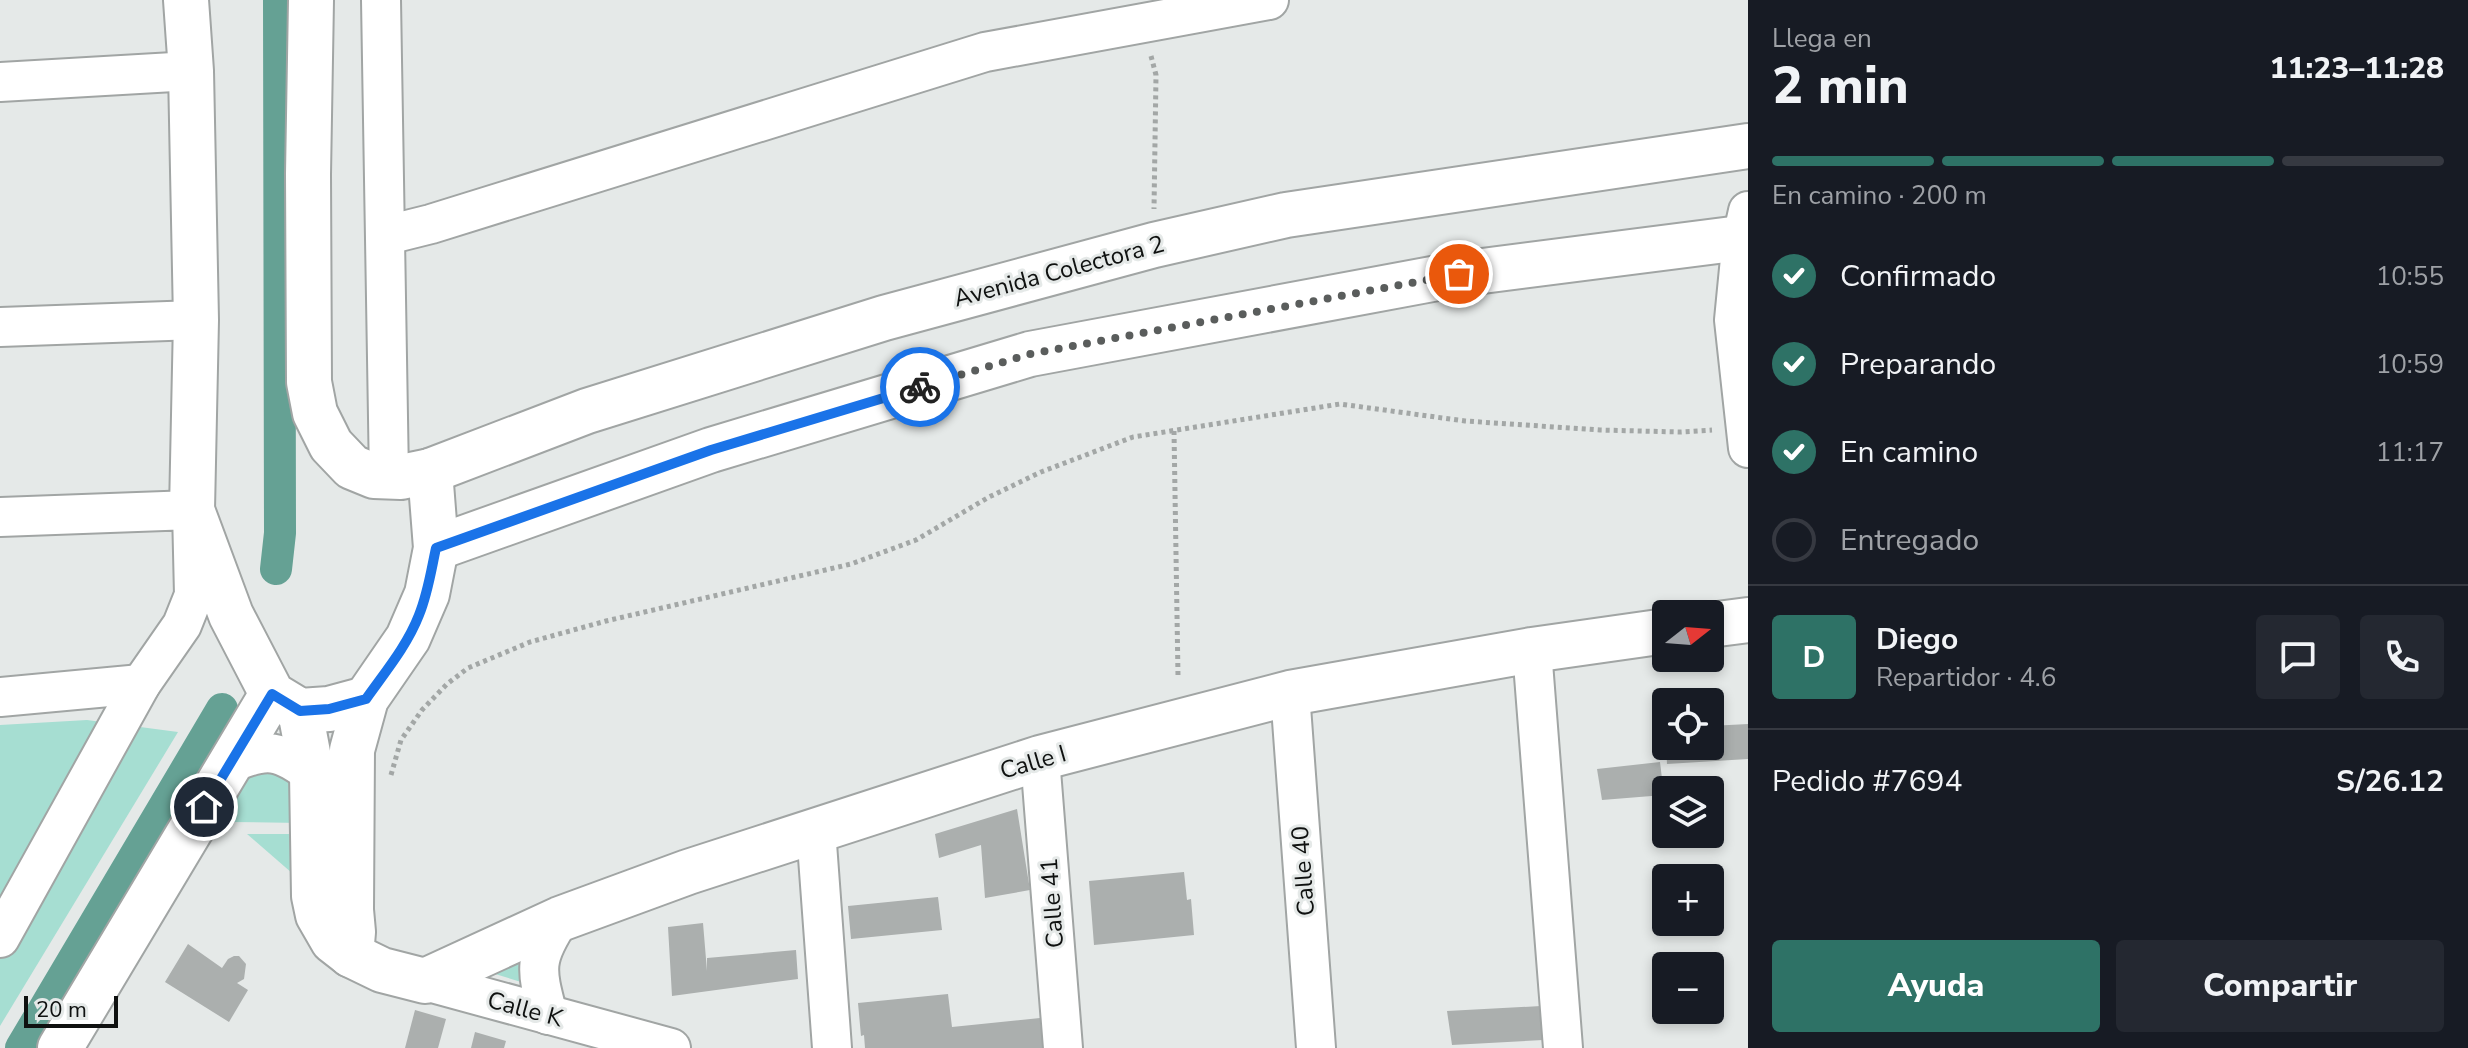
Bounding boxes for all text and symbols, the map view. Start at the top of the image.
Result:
text: Llega en [1772,21,1872,56]
text: 11:23–11:28 [2269,48,2444,89]
text: 2 min [1772,50,1909,121]
text: En camino · 200 m [1772,178,1987,213]
street label: Avenida Colectora 2 [950,227,1168,315]
pin [1425,240,1493,308]
icon: bag [1437,252,1481,296]
icon: check [1772,254,1816,298]
text: Confirmado [1840,256,1996,297]
text: 10:55 [2376,259,2444,294]
icon: check [1772,342,1816,386]
text: Preparando [1840,344,1996,385]
courier [880,347,960,427]
text: 10:59 [2376,347,2444,382]
icon: bike [898,365,942,409]
icon: check [1772,430,1816,474]
text: En camino [1840,432,1978,473]
text: 11:17 [2376,435,2444,470]
text: Entregado [1840,520,1979,561]
north arrow [1652,600,1724,672]
map controls [1652,600,1724,1024]
button: chat [2256,615,2340,699]
button: phone [2360,615,2444,699]
text: Diego [1876,619,1958,660]
text: D [1803,637,1825,678]
text: Repartidor · 4.6 [1876,660,2056,695]
button: locate [1652,688,1724,760]
street label: Calle I [996,737,1070,787]
text: Pedido #7694 [1772,761,1963,802]
text: S/26.12 [2336,761,2444,802]
pin [170,773,238,841]
button: layers [1652,776,1724,848]
icon: home [182,785,226,829]
street label: Calle 40 [1284,825,1322,917]
street label: Calle 41 [1033,857,1071,949]
button: + [1652,864,1724,936]
button: Ayuda [1772,940,2100,1032]
button: Compartir [2116,940,2444,1032]
button: − [1652,952,1724,1024]
street label: Calle K [484,984,567,1035]
scale bar [24,992,118,1028]
text: 20 m [36,995,87,1025]

